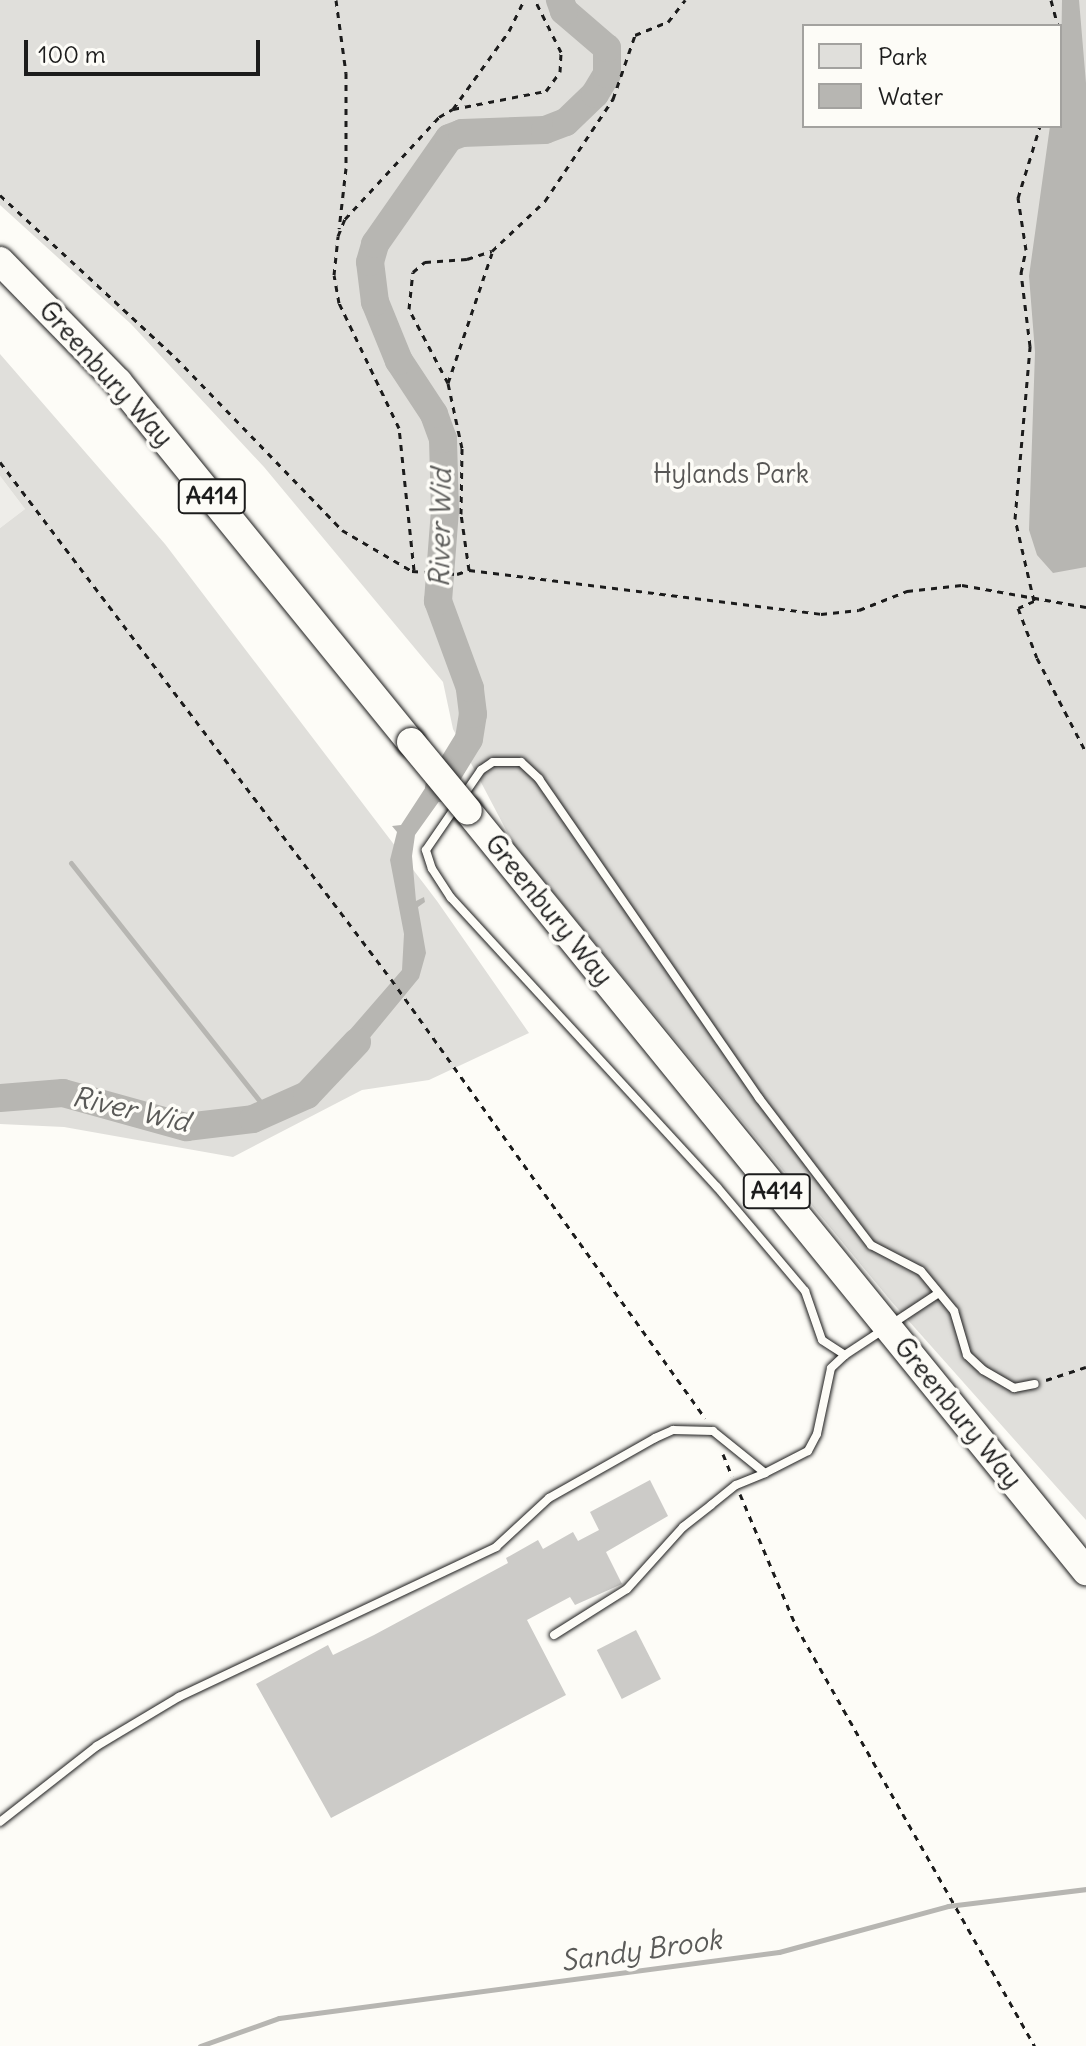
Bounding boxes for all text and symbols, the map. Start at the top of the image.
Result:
scale bar [28,24,264,74]
legend [802,24,1062,128]
text: 100 m [38,39,106,69]
text: Park [878,41,928,71]
text: Water [878,81,943,111]
street label: Greenbury Way [32,295,180,453]
park label: Hylands Park [653,458,809,490]
water label: River Wid [422,468,458,588]
road number: A414 [176,476,248,516]
street label: Greenbury Way [479,828,619,992]
water label: River Wid [69,1079,193,1139]
road number: A414 [741,1171,813,1211]
street label: Greenbury Way [888,1331,1028,1495]
water label: Sandy Brook [558,1922,724,1978]

